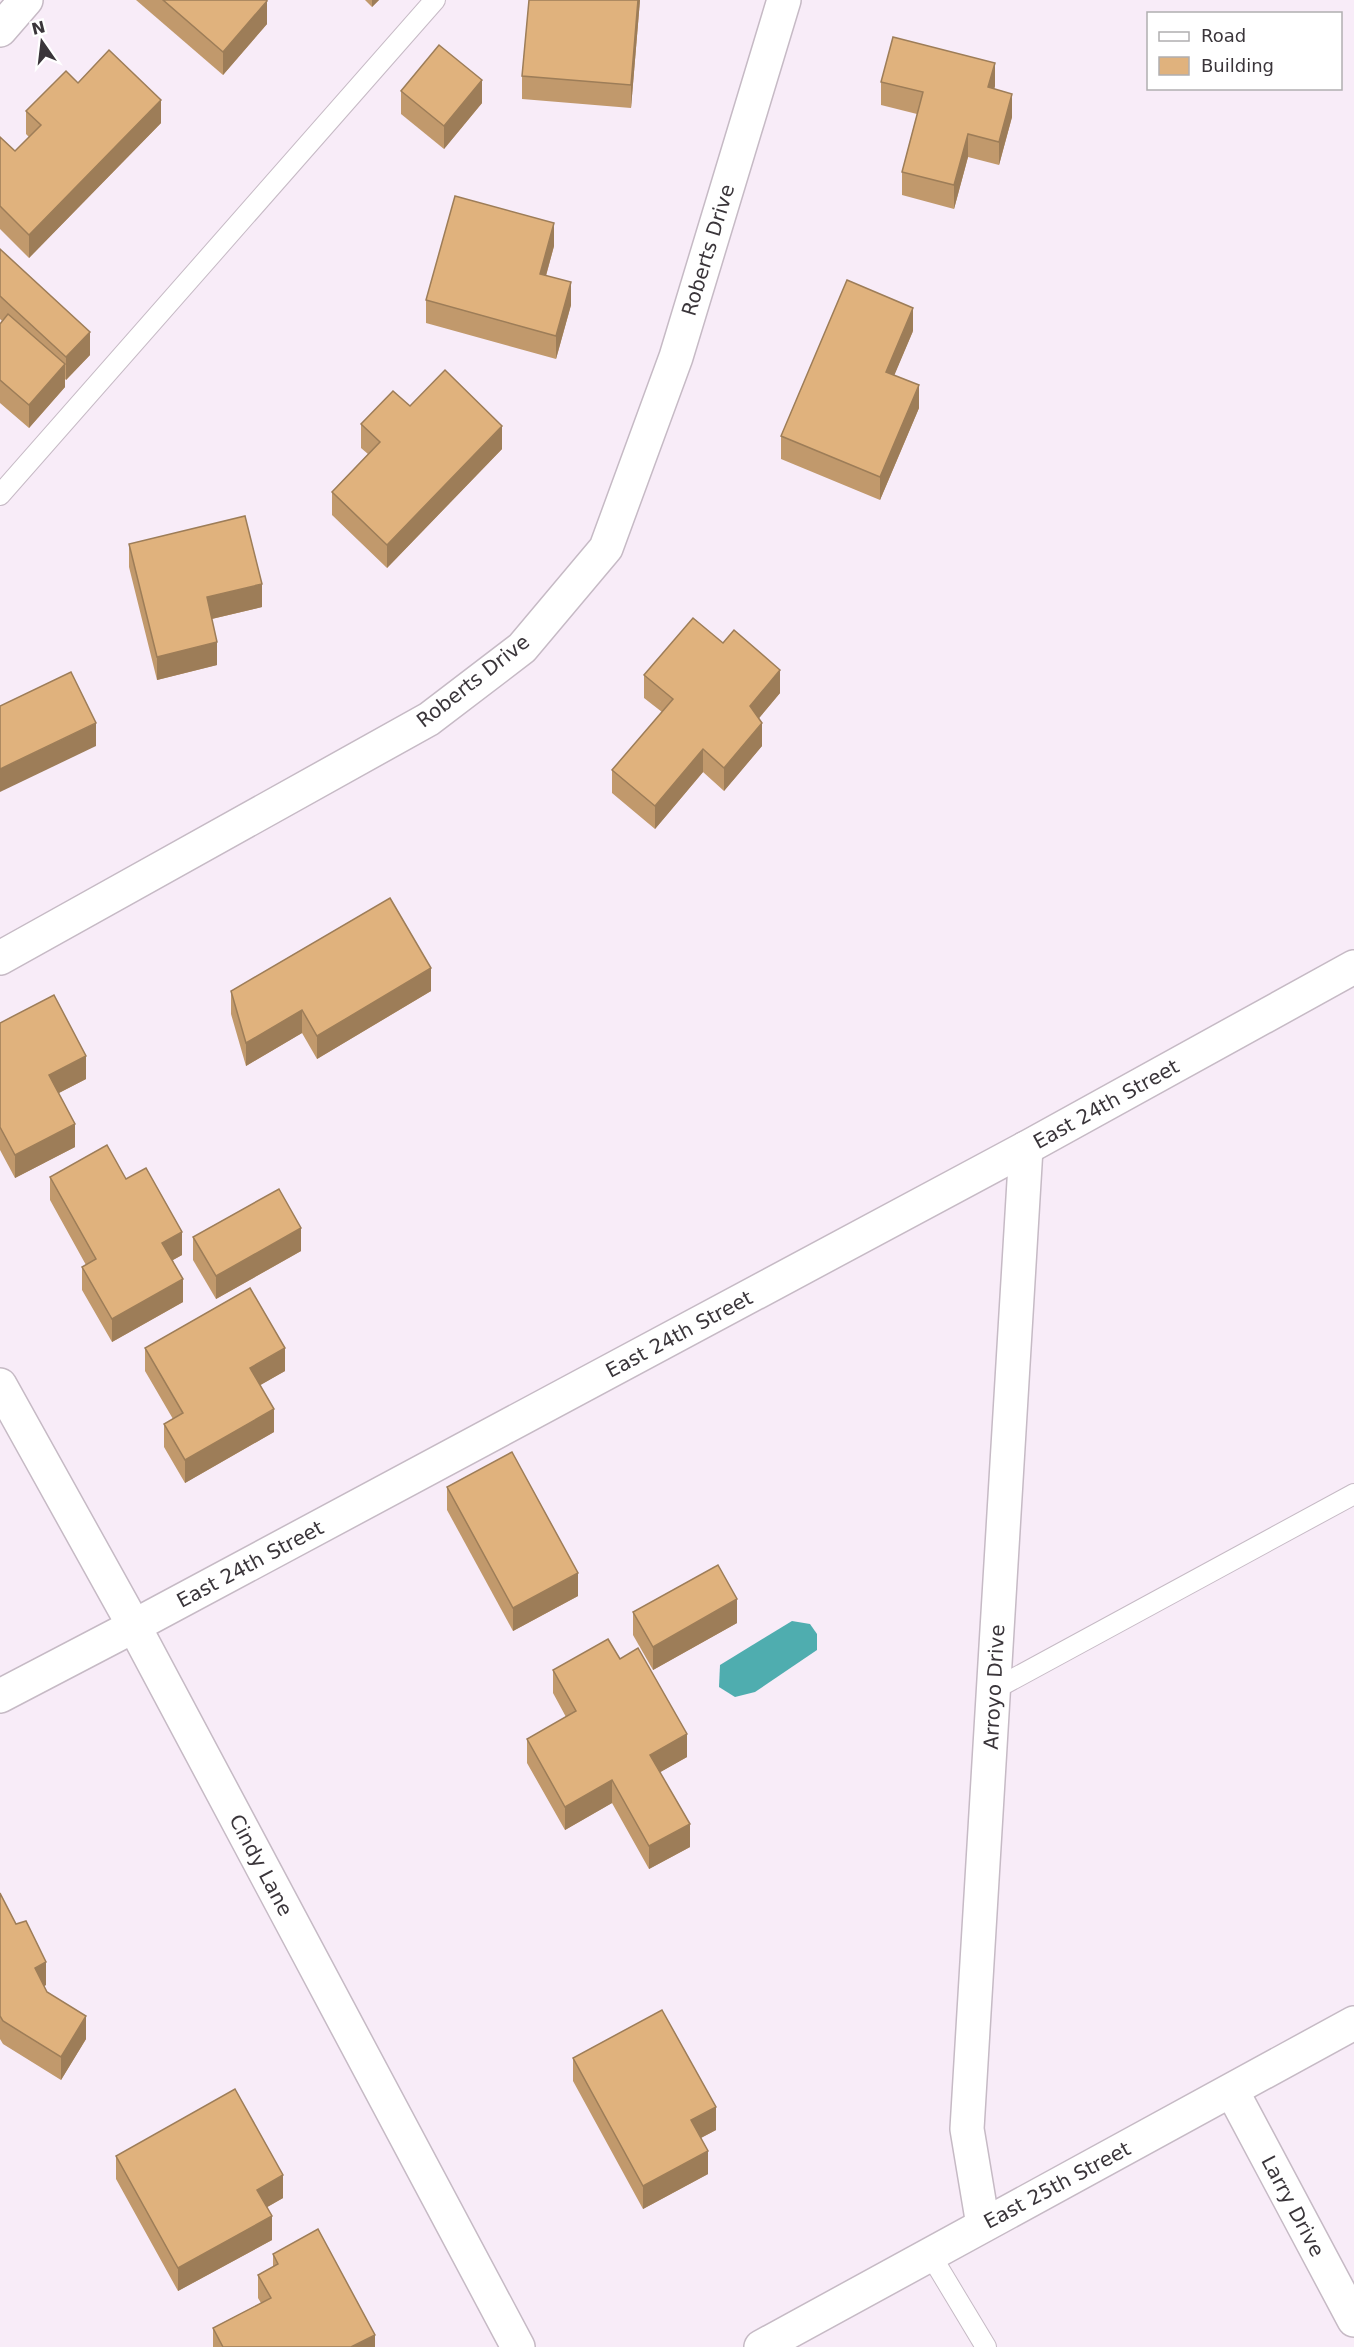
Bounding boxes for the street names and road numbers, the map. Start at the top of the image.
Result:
street label: Roberts Drive [677,181,739,319]
street label: Roberts Drive [412,630,534,732]
street label: East 24th Street [1029,1054,1183,1154]
street label: East 24th Street [602,1285,757,1383]
street label: East 24th Street [173,1515,328,1613]
street label: Arroyo Drive [979,1624,1009,1750]
street label: Cindy Lane [224,1810,298,1920]
street label: East 25th Street [980,2136,1135,2234]
street label: Larry Drive [1256,2151,1330,2261]

